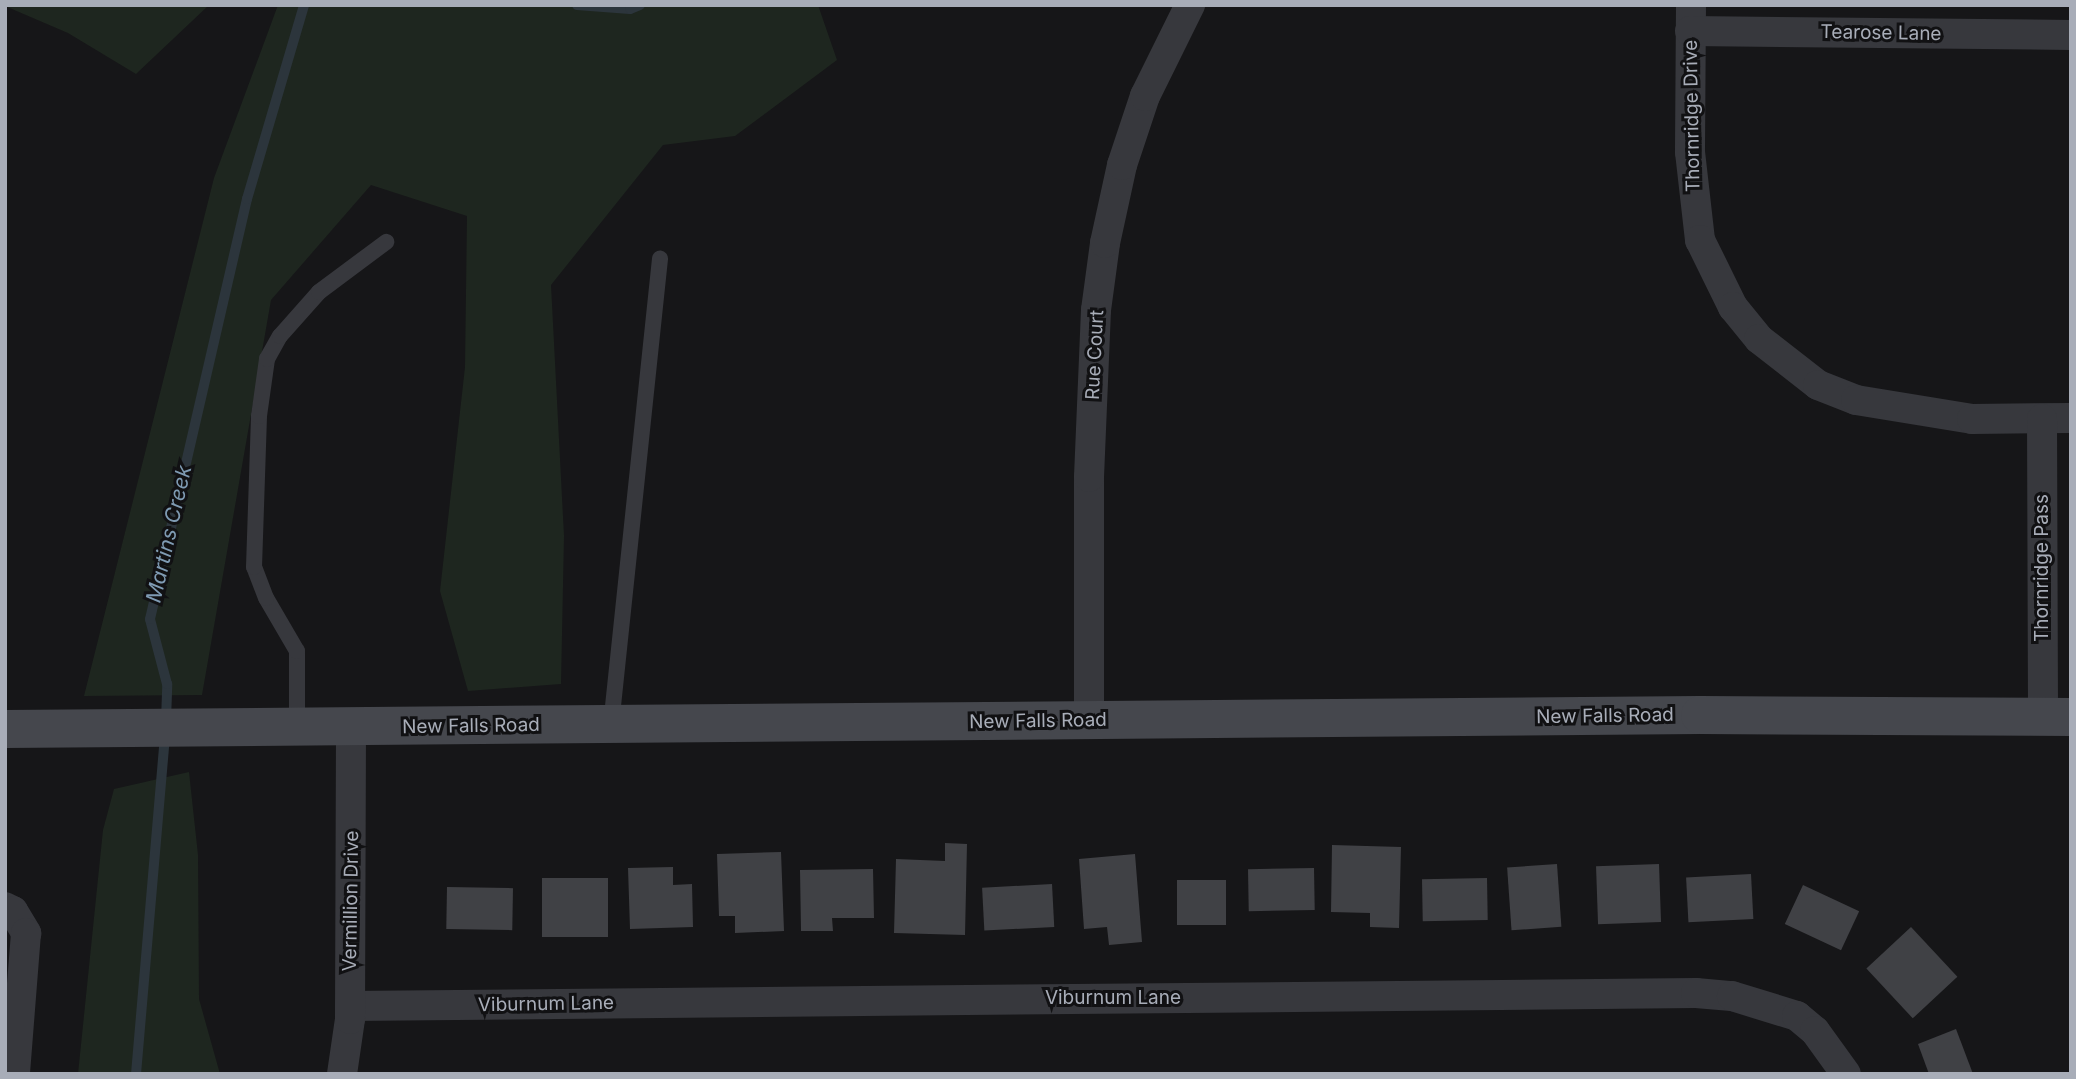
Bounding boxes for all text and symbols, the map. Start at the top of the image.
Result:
street label: Tearose Lane [1820,21,1942,45]
street label: Thornridge Drive [1679,40,1705,192]
street label: Rue Court [1081,309,1109,401]
water label: Martins Creek [141,463,197,605]
street label: Thornridge Pass [2031,494,2053,642]
street label: New Falls Road [1536,703,1674,729]
street label: New Falls Road [969,708,1107,734]
street label: New Falls Road [402,713,540,739]
street label: Vermillion Drive [338,830,364,972]
street label: Viburnum Lane [1045,987,1181,1009]
street label: Viburnum Lane [478,991,614,1017]

